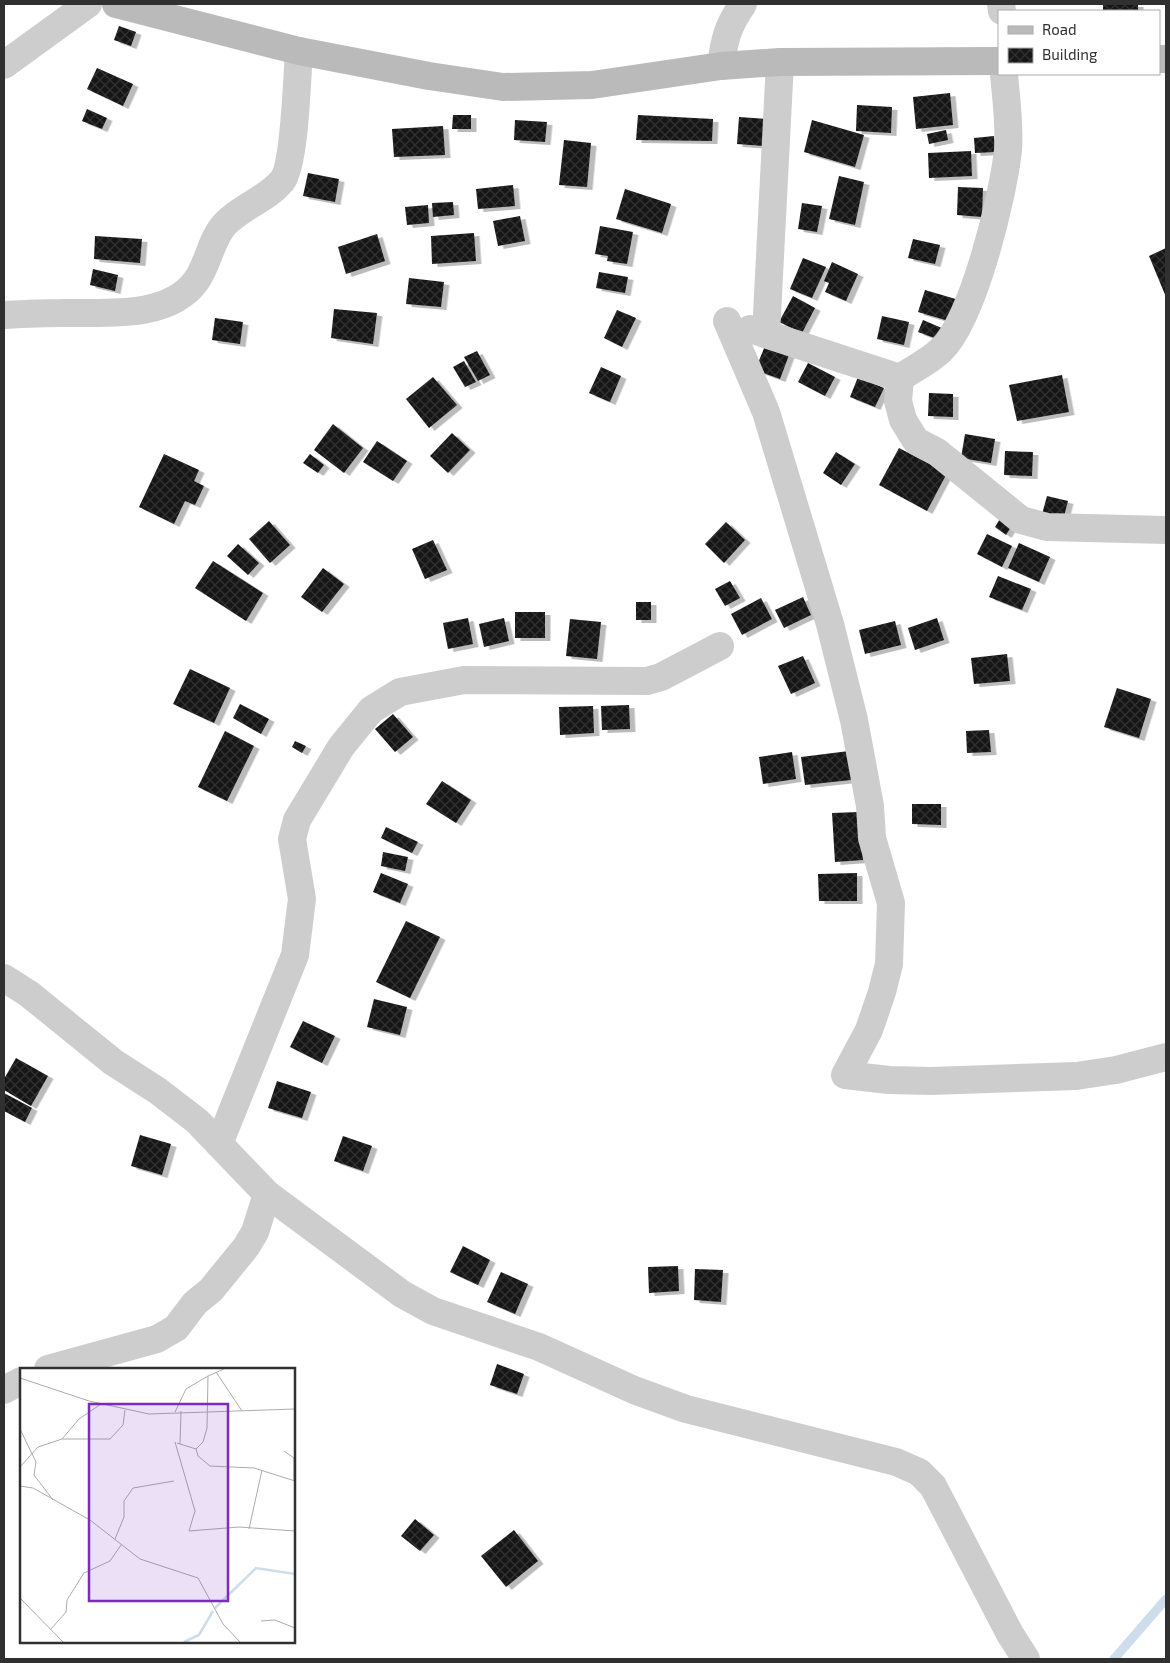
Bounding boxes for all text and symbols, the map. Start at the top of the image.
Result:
legend [998,10,1160,75]
text: Road [1042,20,1077,38]
text: Building [1042,45,1098,63]
inset map [20,1368,295,1643]

